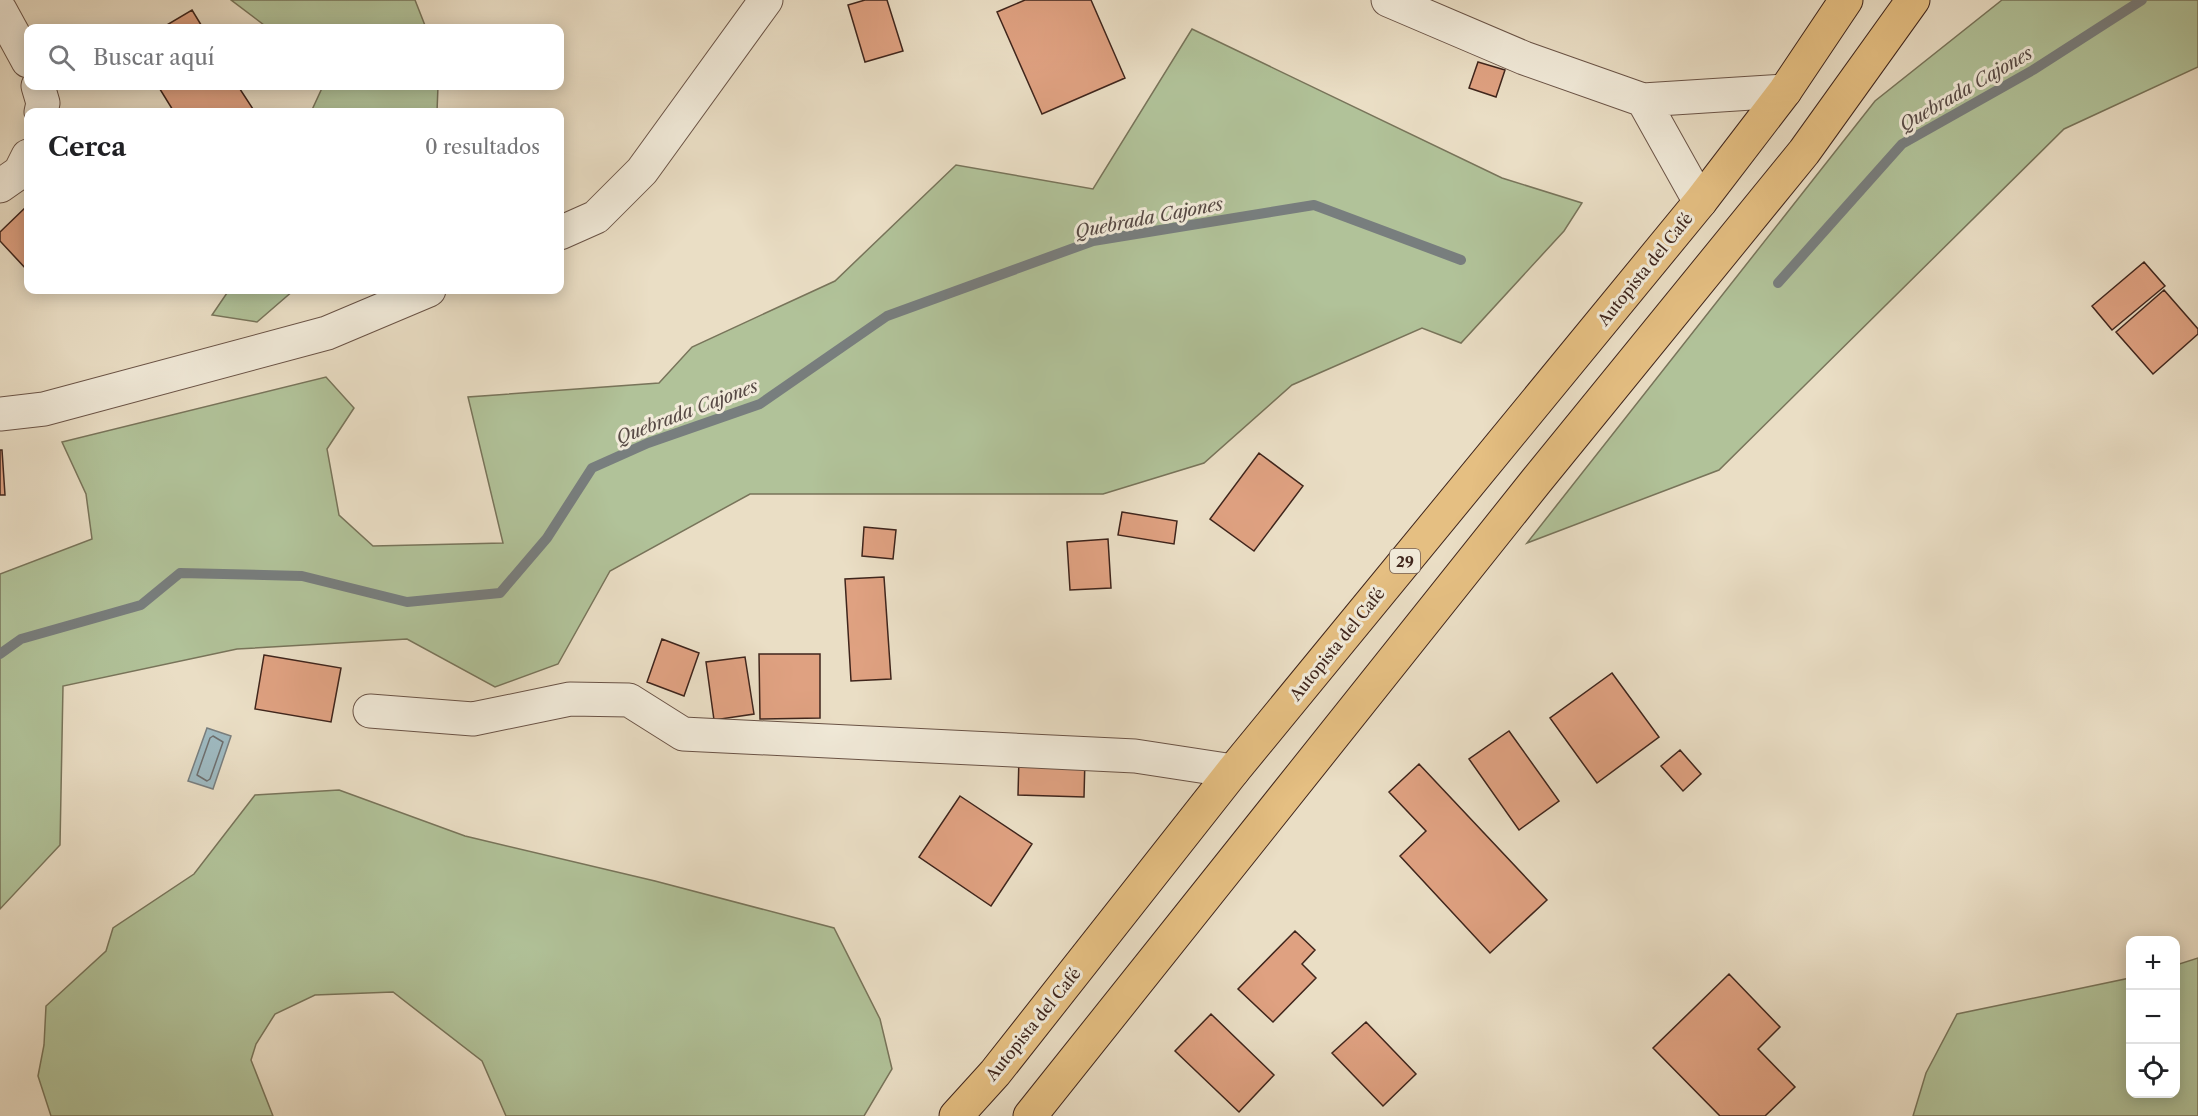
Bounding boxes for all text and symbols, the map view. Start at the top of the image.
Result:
search box [24,24,564,90]
icon: search [45,41,78,74]
water label: Quebrada Cajones [1895,42,2037,136]
text: Buscar aquí [93,44,215,71]
text: Cerca [48,131,126,163]
text: 0 resultados [425,135,540,159]
water label: Quebrada Cajones [1073,193,1225,243]
street label: Autopista del Café [1593,208,1697,330]
water label: Quebrada Cajones [613,375,761,449]
road number: 29 [1390,549,1420,573]
street label: Autopista del Café [1285,583,1389,705]
map controls [2126,936,2180,1098]
button: + [2126,936,2180,990]
street label: Autopista del Café [981,963,1085,1085]
button: − [2126,990,2180,1044]
button: locate [2126,1044,2180,1098]

